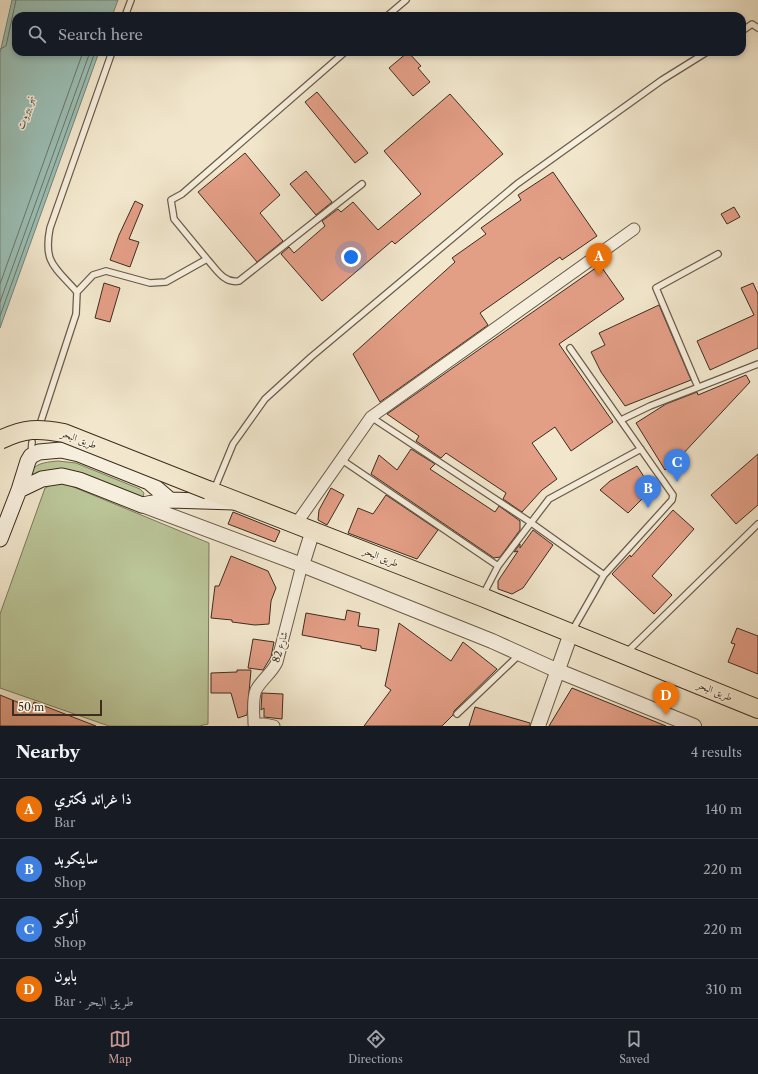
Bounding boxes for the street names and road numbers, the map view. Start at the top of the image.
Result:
street label: طريق البحر [59,426,99,452]
street label: طريق البحر [361,544,401,570]
street label: شارع 82 [269,630,294,665]
street label: طريق البحر [695,678,735,704]

